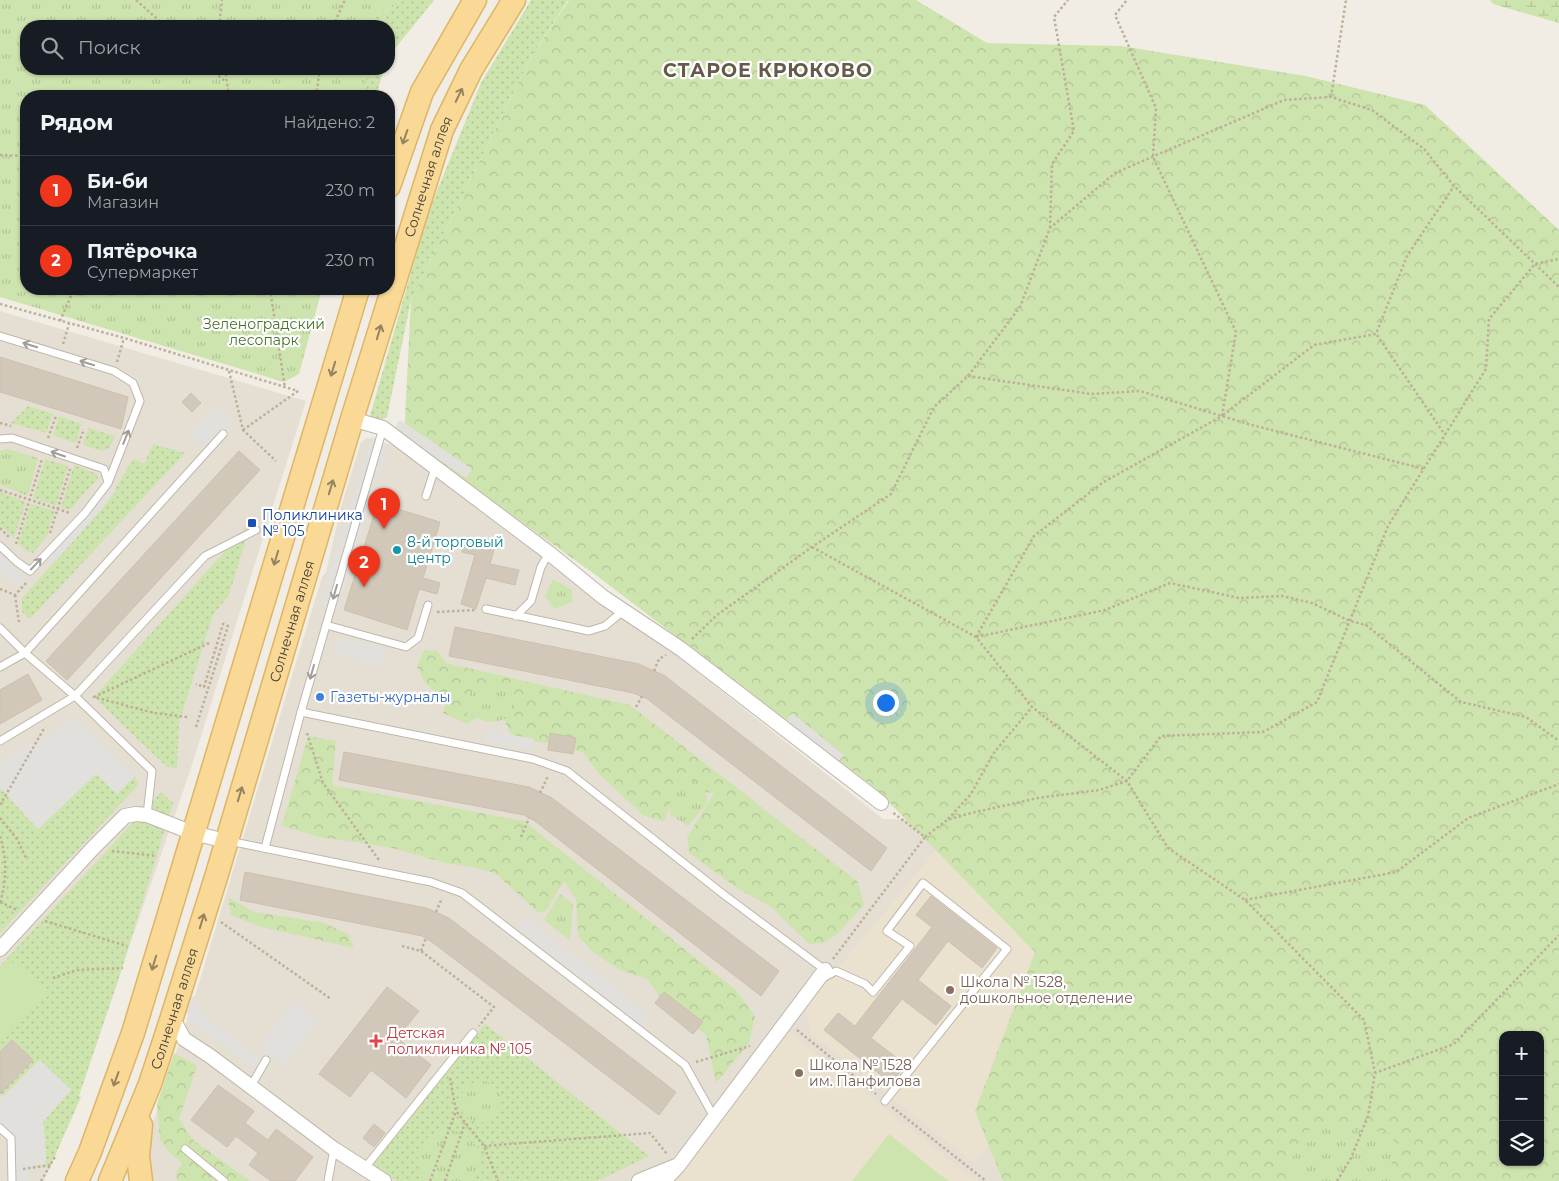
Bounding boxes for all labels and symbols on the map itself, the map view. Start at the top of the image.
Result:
district label: СТАРОЕ КРЮКОВО [663,59,873,82]
one-way arrow [454,88,464,103]
street label: Солнечная аллея [400,113,456,240]
one-way arrow [400,129,410,145]
park label: Зеленоградский лесопарк [203,315,325,349]
one-way arrow [375,325,384,340]
one-way arrow [22,340,38,350]
one-way arrow [80,357,96,367]
one-way arrow [328,361,338,377]
one-way arrow [122,430,131,446]
one-way arrow [51,449,66,458]
one-way arrow [327,480,337,496]
pin: 1 [368,488,400,529]
place label: Поликлиника № 105 [262,506,363,540]
marker: Поликлиника № 105 [246,517,258,529]
place label: 8-й торговый центр [407,533,504,567]
marker: 8-й торговый центр [391,544,403,556]
pin: 2 [348,546,380,587]
one-way arrow [271,550,281,566]
one-way arrow [30,558,42,571]
street label: Солнечная аллея [265,558,319,684]
one-way arrow [330,584,340,600]
one-way arrow [307,663,317,679]
place label: Газеты-журналы [330,688,450,706]
your location [873,690,899,716]
marker: Газеты-журналы [314,691,326,703]
one-way arrow [235,786,245,802]
one-way arrow [198,913,208,929]
street label: Солнечная аллея [146,946,202,1072]
one-way arrow [148,955,158,971]
place label: Школа № 1528, дошкольное отделение [960,973,1133,1007]
marker: Школа № 1528, дошкольное отделение [944,984,956,996]
place label: Детская поликлиника № 105 [387,1024,532,1058]
marker: Детская поликлиника № 105 [369,1034,383,1048]
place label: Школа № 1528 им. Панфилова [809,1056,921,1090]
marker: Школа № 1528 им. Панфилова [793,1067,805,1079]
one-way arrow [111,1071,120,1087]

